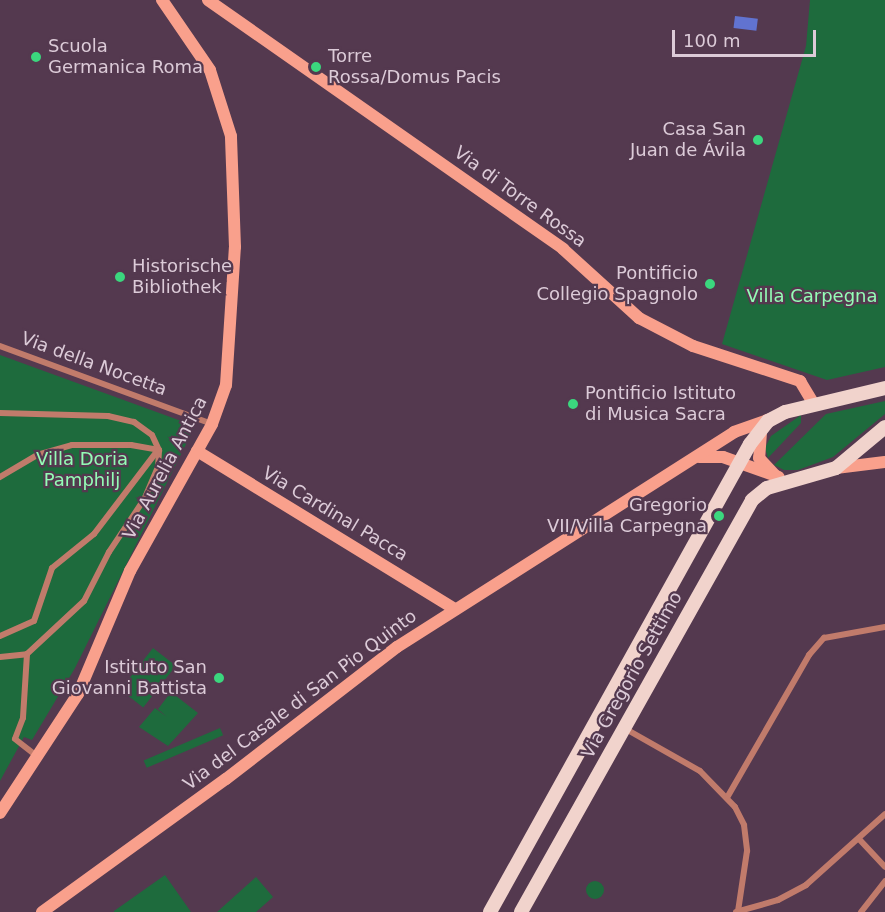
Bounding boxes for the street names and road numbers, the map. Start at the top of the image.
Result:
street label: Via di Torre Rossa [450,142,590,252]
street label: Via della Nocetta [18,328,170,400]
street label: Via Aurelia Antica [118,393,212,543]
street label: Via Cardinal Pacca [258,462,412,566]
street label: Via Gregorio Settimo [577,588,687,762]
street label: Via del Casale di San Pio Quinto [179,605,421,795]

